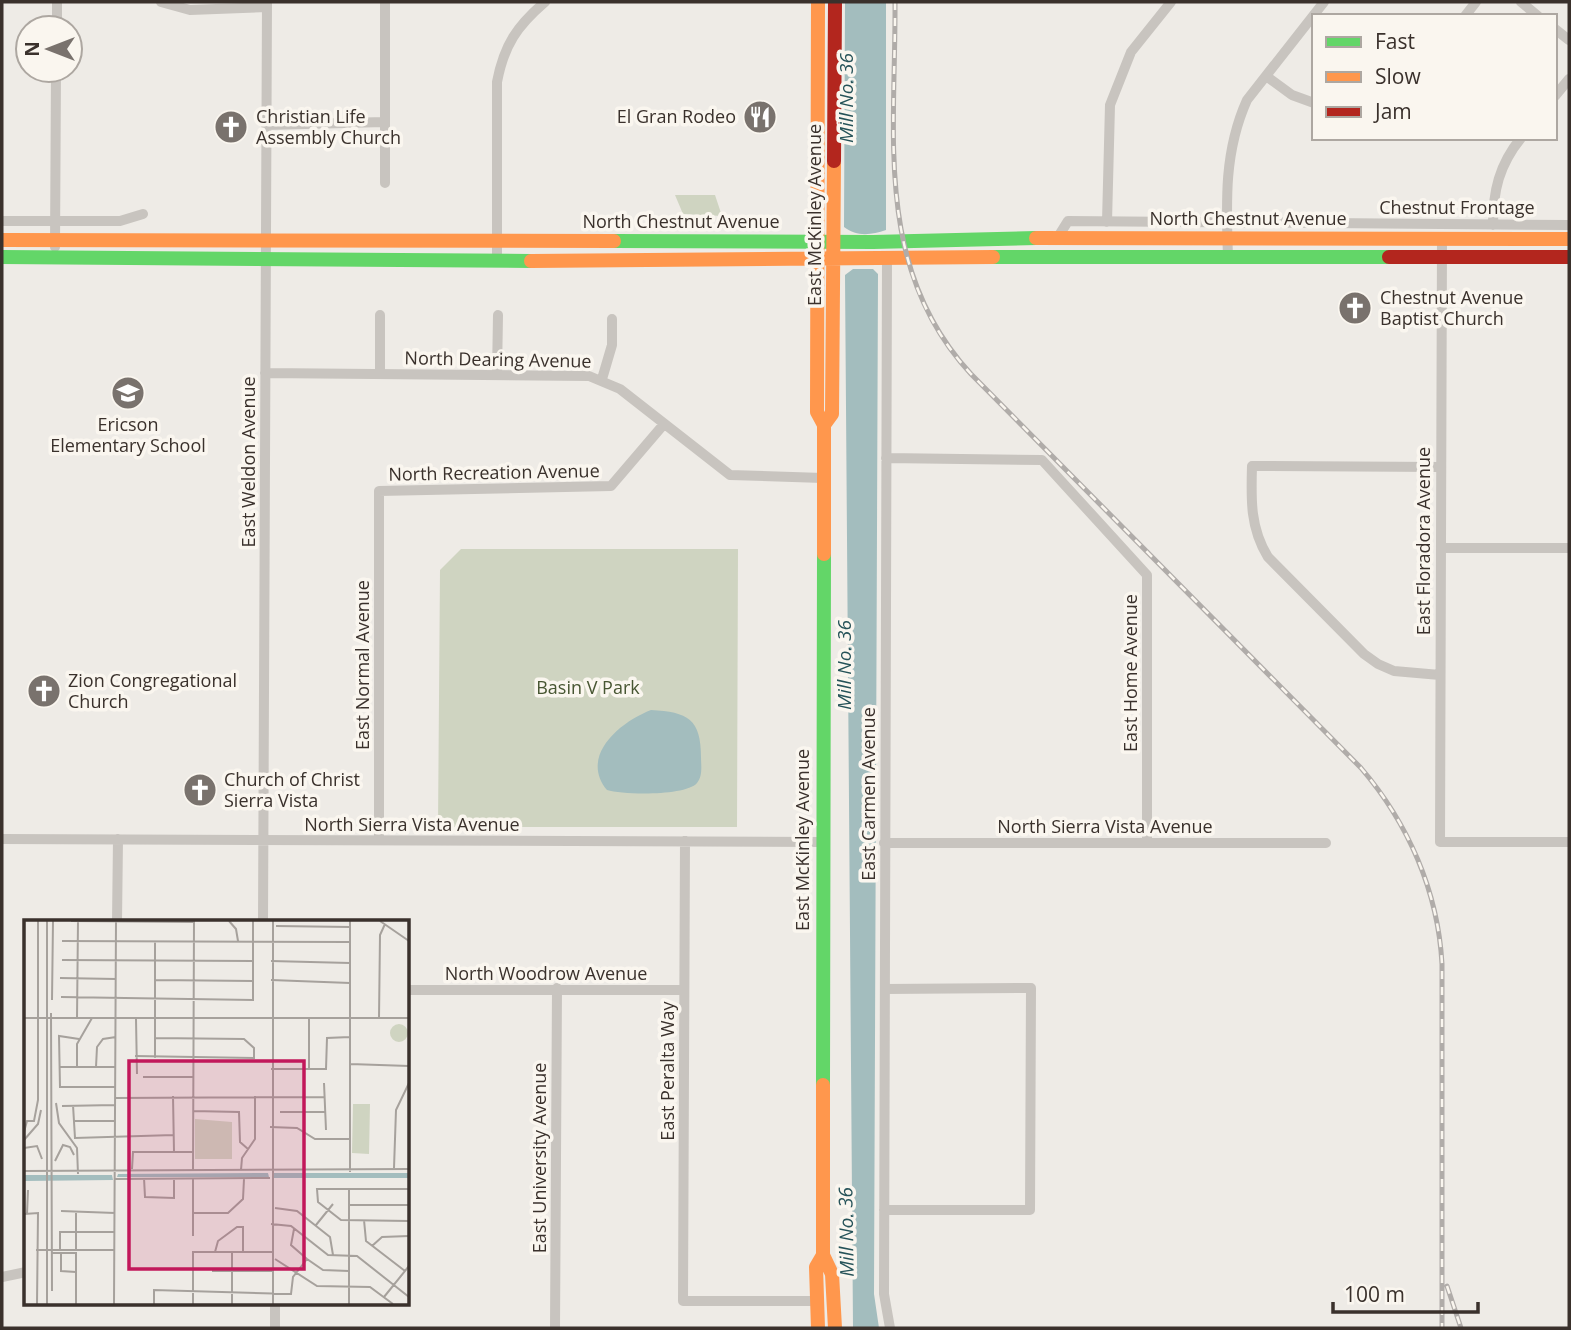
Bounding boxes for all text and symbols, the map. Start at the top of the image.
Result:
north arrow [14,14,84,84]
legend [1312,14,1557,140]
text: Fast [1375,27,1415,55]
text: N [19,41,45,57]
water label: Mill No. 36 [833,53,859,143]
text: Slow [1375,62,1421,90]
text: Jam [1373,97,1412,125]
restaurant icon: El Gran Rodeo [741,98,779,136]
place label: Christian Life Assembly Church [256,104,401,149]
place label: El Gran Rodeo [617,104,736,128]
church icon: Christian Life Assembly Church [212,108,250,146]
street label: East McKinley Avenue [802,124,826,306]
street label: Chestnut Frontage [1379,195,1535,219]
street label: North Chestnut Avenue [1149,206,1347,230]
street label: North Chestnut Avenue [582,209,780,233]
place label: Chestnut Avenue Baptist Church [1380,285,1523,330]
church icon: Chestnut Avenue Baptist Church [1336,289,1374,327]
street label: North Dearing Avenue [404,345,592,373]
school or university icon: Ericson Elementary School [109,374,147,412]
street label: East Weldon Avenue [236,376,260,548]
place label: Ericson Elementary School [50,412,206,457]
street label: East Floradora Avenue [1411,447,1435,635]
street label: North Recreation Avenue [388,458,600,486]
street label: East Normal Avenue [350,580,374,750]
street label: East Home Avenue [1118,594,1142,752]
water label: Mill No. 36 [831,620,857,710]
place label: Zion Congregational Church [68,668,237,713]
church icon: Zion Congregational Church [25,672,63,710]
park label: Basin V Park [536,675,640,699]
street label: East Carmen Avenue [856,707,880,881]
street label: East McKinley Avenue [790,749,814,931]
place label: Church of Christ Sierra Vista [224,767,360,812]
church icon: Church of Christ Sierra Vista [181,771,219,809]
street label: North Sierra Vista Avenue [304,812,520,836]
street label: North Sierra Vista Avenue [997,814,1213,838]
inset map [24,920,410,1306]
street label: North Woodrow Avenue [445,961,647,985]
street label: East Peralta Way [655,1000,679,1141]
street label: East University Avenue [527,1063,551,1253]
water label: Mill No. 36 [832,1186,860,1277]
scale bar [1333,1270,1478,1314]
text: 100 m [1344,1280,1405,1308]

